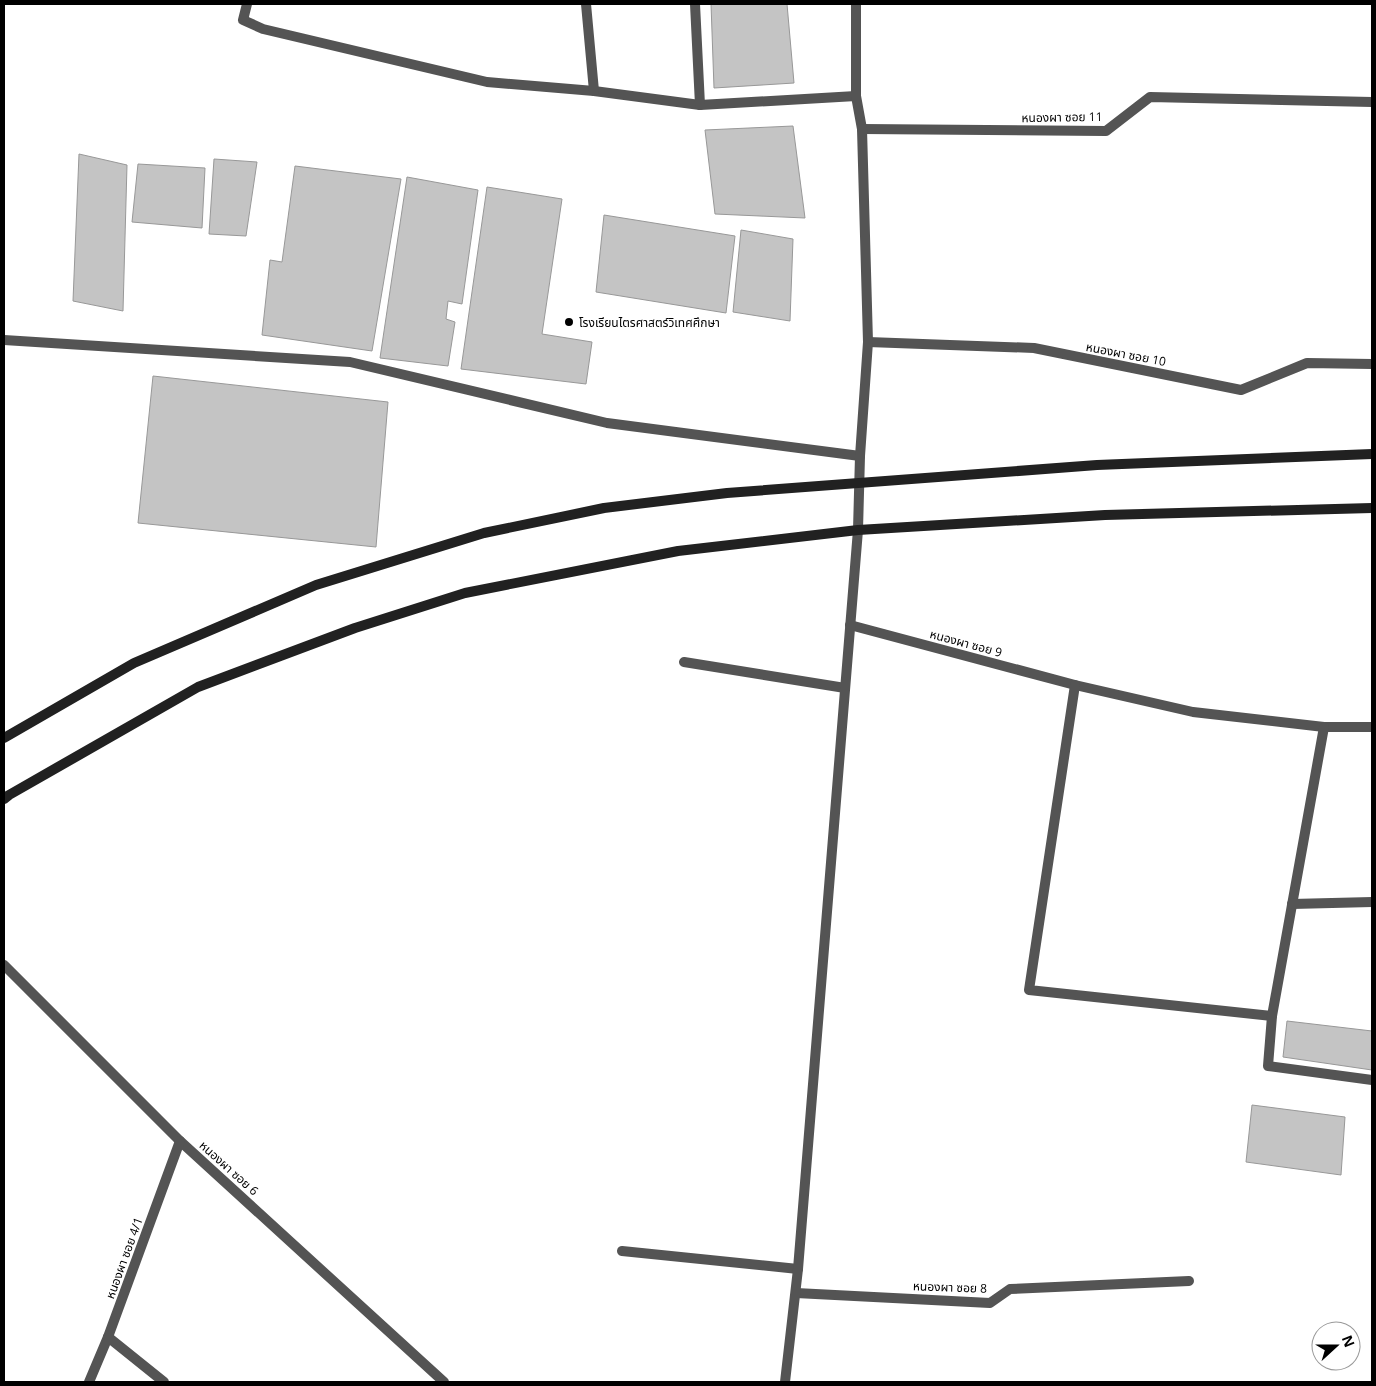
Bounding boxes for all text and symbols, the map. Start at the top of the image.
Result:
street label: หนองผา ซอย 11 [1021,108,1103,126]
place label: โรงเรียนไตรศาสตร์วิเทศศึกษา [579,314,720,331]
marker: โรงเรียนไตรศาสตร์วิเทศศึกษา [563,316,575,328]
street label: หนองผา ซอย 10 [1085,338,1168,370]
street label: หนองผา ซอย 9 [928,625,1004,661]
street label: หนองผา ซอย 6 [196,1137,262,1199]
street label: หนองผา ซอย 4/1 [101,1215,147,1301]
street label: หนองผา ซอย 8 [913,1277,987,1297]
north arrow [1311,1321,1361,1371]
text: N [1338,1332,1360,1350]

